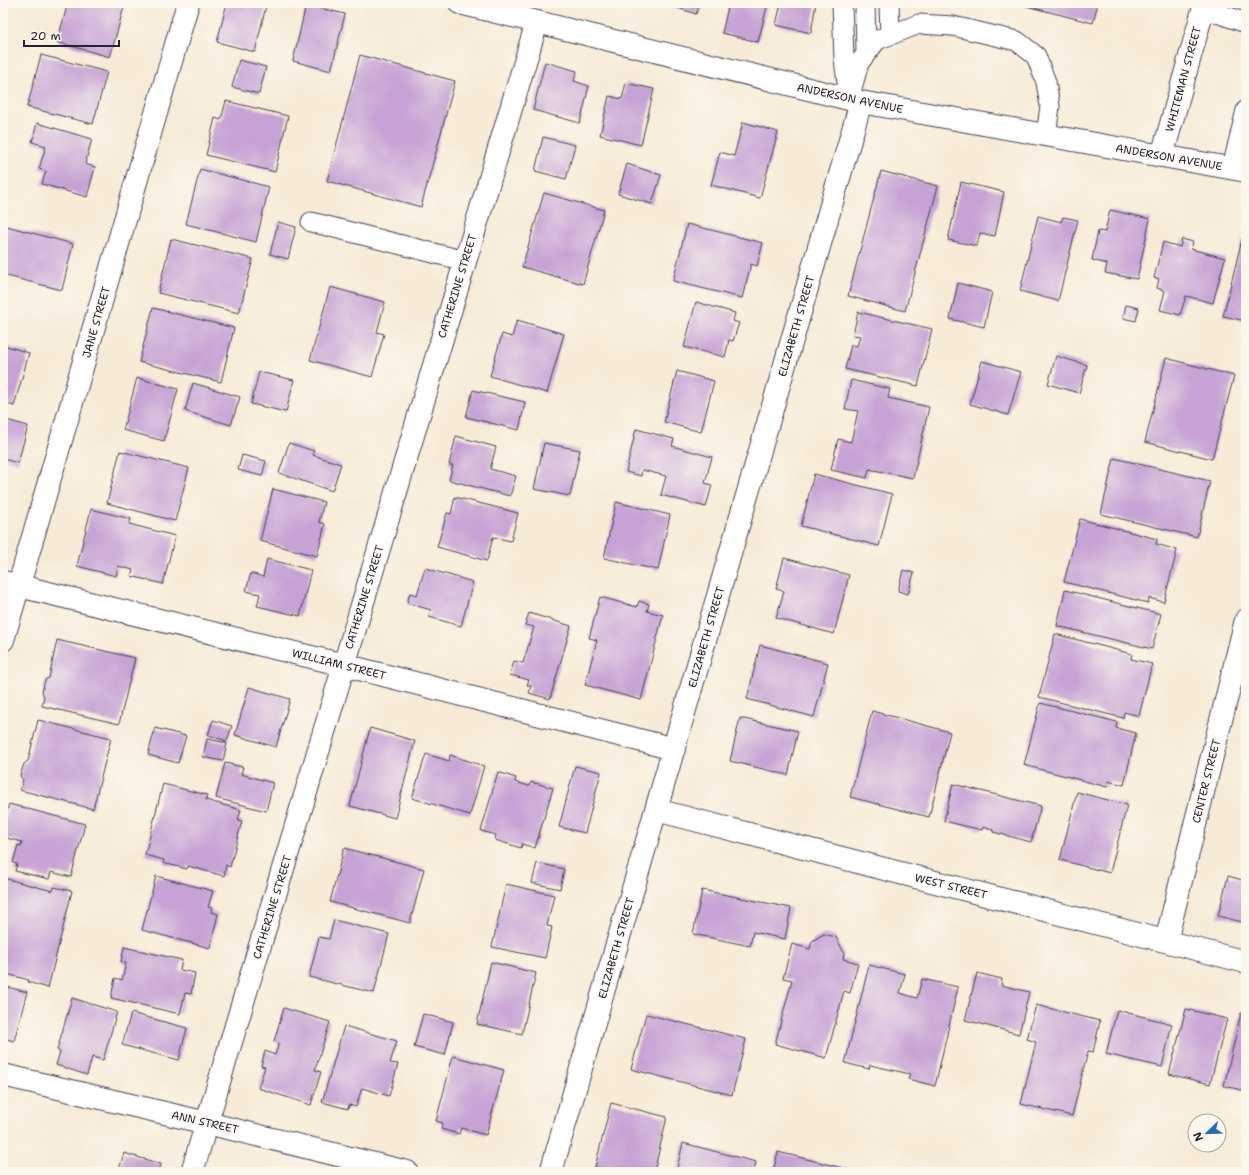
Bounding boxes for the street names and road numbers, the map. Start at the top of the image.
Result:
street label: WHITEMAN STREET [1162,25,1205,134]
street label: ANDERSON AVENUE [795,80,905,117]
street label: ANDERSON AVENUE [1114,141,1224,174]
street label: CATHERINE STREET [435,232,480,340]
street label: ELIZABETH STREET [775,273,818,379]
street label: JANE STREET [79,284,114,360]
street label: CATHERINE STREET [342,543,387,651]
street label: ELIZABETH STREET [685,584,728,690]
street label: WILLIAM STREET [290,646,388,683]
street label: CENTER STREET [1189,737,1224,825]
street label: CATHERINE STREET [250,853,295,961]
street label: WEST STREET [913,870,989,903]
street label: ELIZABETH STREET [595,895,638,1001]
street label: ANN STREET [170,1107,240,1138]

